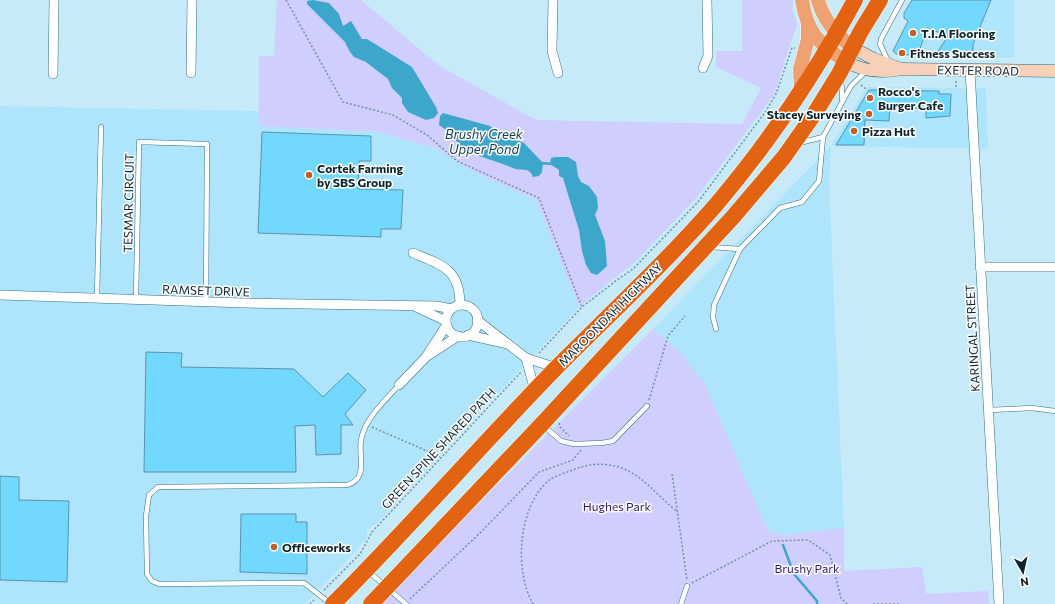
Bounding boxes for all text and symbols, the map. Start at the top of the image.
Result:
place label: T.I.A Flooring [921,26,996,40]
marker: T.I.A Flooring [908,28,918,38]
place label: Fitness Success [910,46,996,60]
marker: Fitness Success [897,48,907,58]
street label: EXETER ROAD [937,62,1019,78]
place label: Rocco's Burger Cafe [878,84,943,112]
marker: Rocco's Burger Cafe [865,93,875,103]
place label: Stacey Surveying [767,107,861,121]
marker: Stacey Surveying [864,109,874,119]
place label: Pizza Hut [862,124,915,138]
water label: Brushy Creek Upper Pond [445,126,524,157]
marker: Pizza Hut [849,126,859,136]
street label: TESMAR CIRCUIT [120,153,136,253]
place label: Cortek Farming by SBS Group [317,161,404,189]
marker: Cortek Farming by SBS Group [304,170,314,180]
street label: MAROONDAH HIGHWAY [555,259,665,369]
street label: RAMSET DRIVE [162,281,250,299]
street label: KARINGAL STREET [962,284,982,392]
street label: GREEN SPINE SHARED PATH [378,385,498,511]
park label: Hughes Park [583,499,652,513]
place label: Officeworks [282,540,351,554]
marker: Officeworks [269,542,279,552]
north arrow [1003,552,1043,592]
park label: Brushy Park [774,561,840,575]
text: N [1020,575,1030,589]

